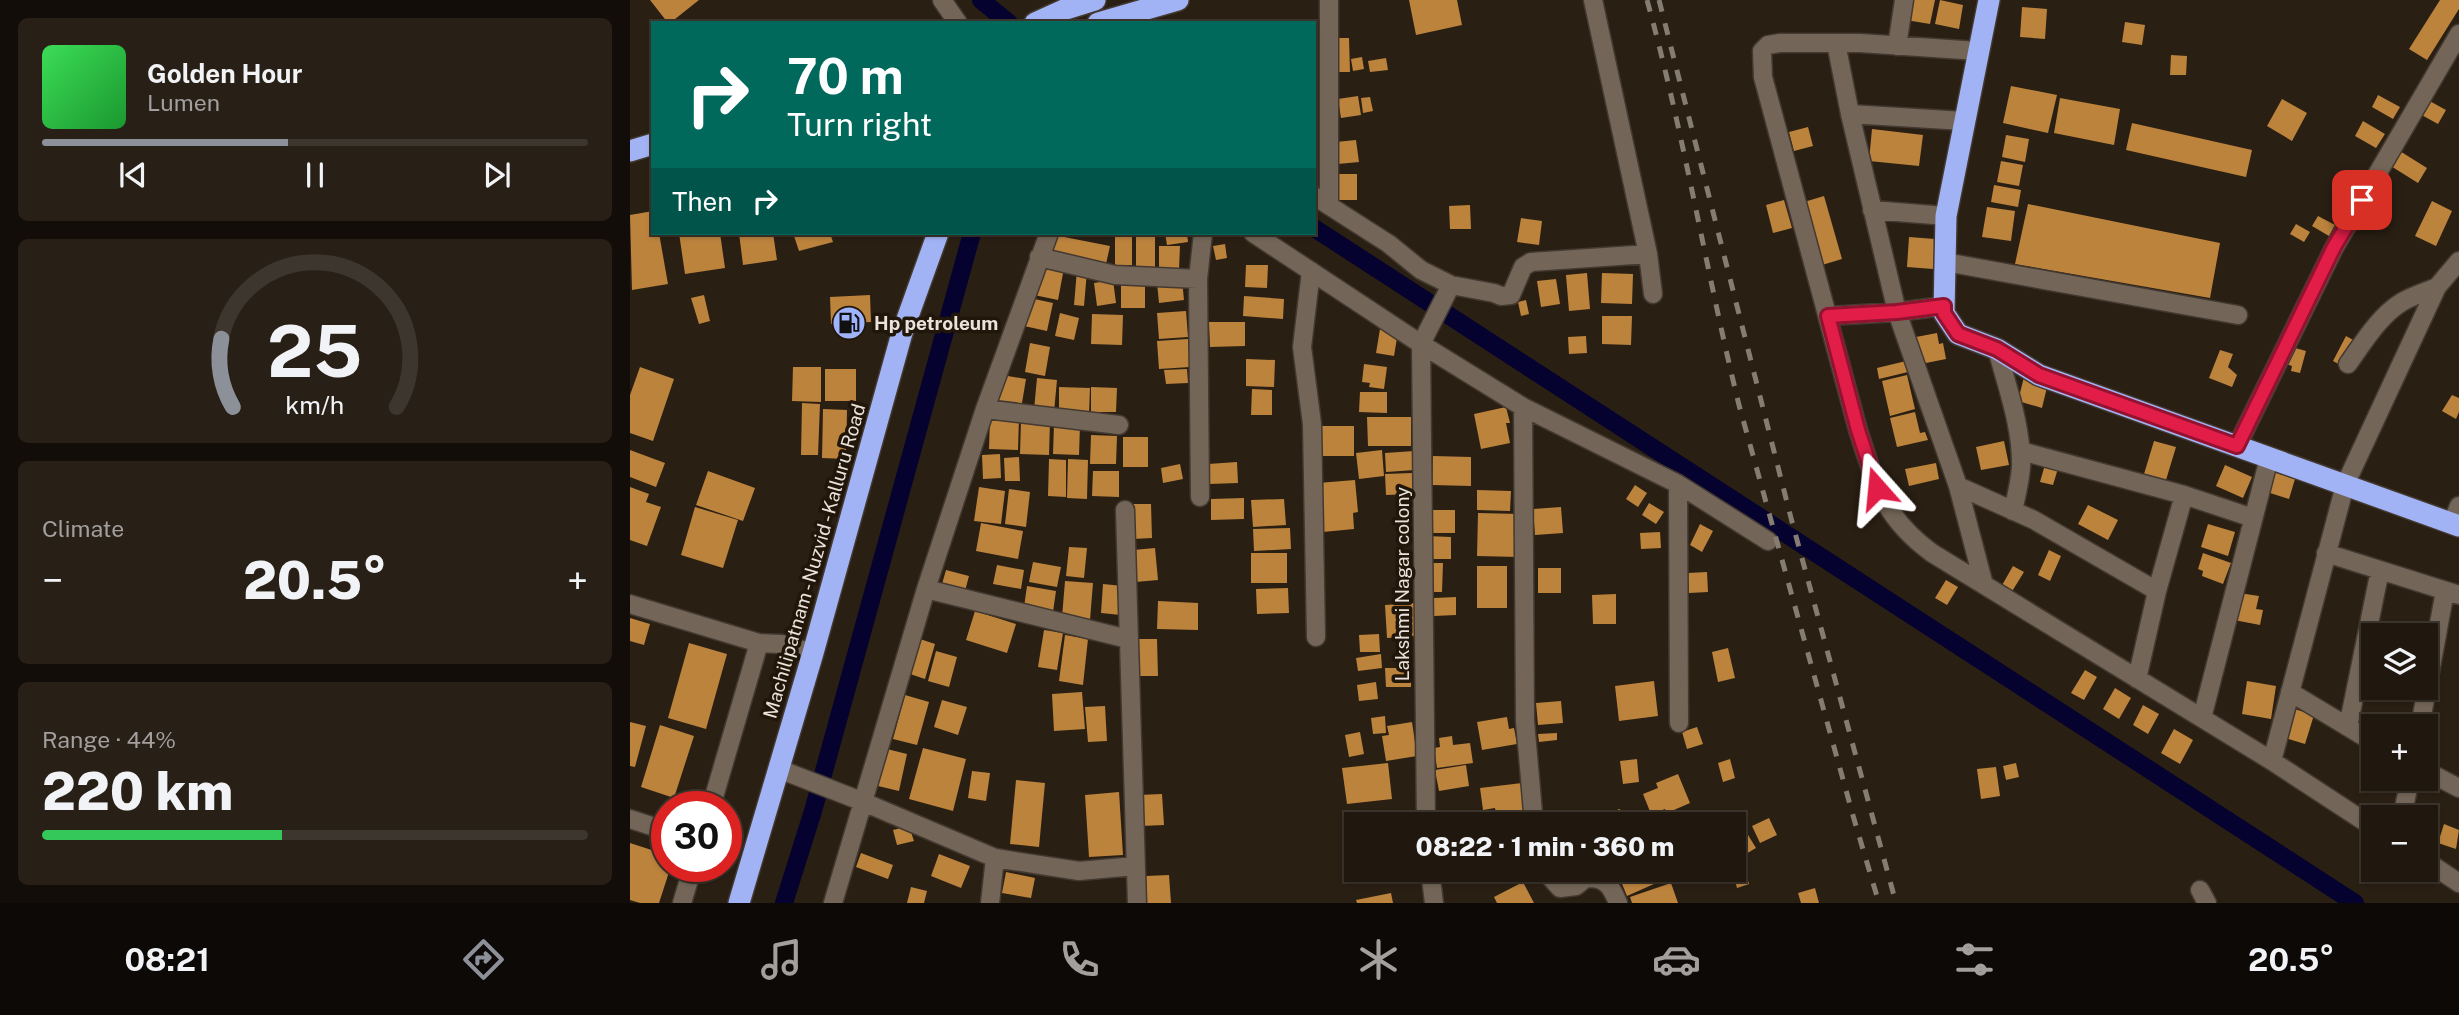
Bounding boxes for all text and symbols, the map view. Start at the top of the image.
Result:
text: 70 m [787,47,904,105]
icon: right [672,49,763,140]
text: Golden Hour [147,58,302,89]
text: Lumen [147,89,220,116]
text: Turn right [787,106,932,143]
icon: previous [114,156,152,194]
icon: pause [296,156,334,194]
icon: next [478,156,516,194]
pin [2332,170,2392,230]
icon: arrive [2343,181,2381,219]
icon: right [746,182,784,220]
text: Then [672,186,732,217]
fuel station icon: Hp petroleum [830,304,868,342]
text: 25 [267,308,363,393]
place label: Hp petroleum [874,312,998,334]
text: km/h [286,390,344,420]
street label: Machilipatnam - Nuzvid - Kalluru Road [758,401,870,721]
position arrow [1840,451,1914,525]
street label: Lakshmi Nagar colony [1391,487,1413,681]
text: Climate [42,515,124,542]
text: 20.5° [243,550,387,611]
text: − [42,558,63,603]
text: + [567,558,588,603]
map controls [2361,623,2438,882]
button: layers [2361,623,2438,700]
button: + [2361,714,2438,791]
text: Range · 44% [42,726,176,753]
text: 220 km [42,761,233,822]
speed limit sign: 30 [651,791,742,882]
button: − [2361,805,2438,882]
text: 08:22 · 1 min · 360 m [1416,831,1674,862]
icon: directions [459,935,508,984]
icon: music [757,935,806,984]
icon: phone [1055,935,1104,984]
icon: climate [1354,935,1403,984]
icon: car [1652,935,1701,984]
icon: filters [1950,935,1999,984]
text: 08:21 [125,941,210,978]
text: 20.5° [2248,941,2334,978]

